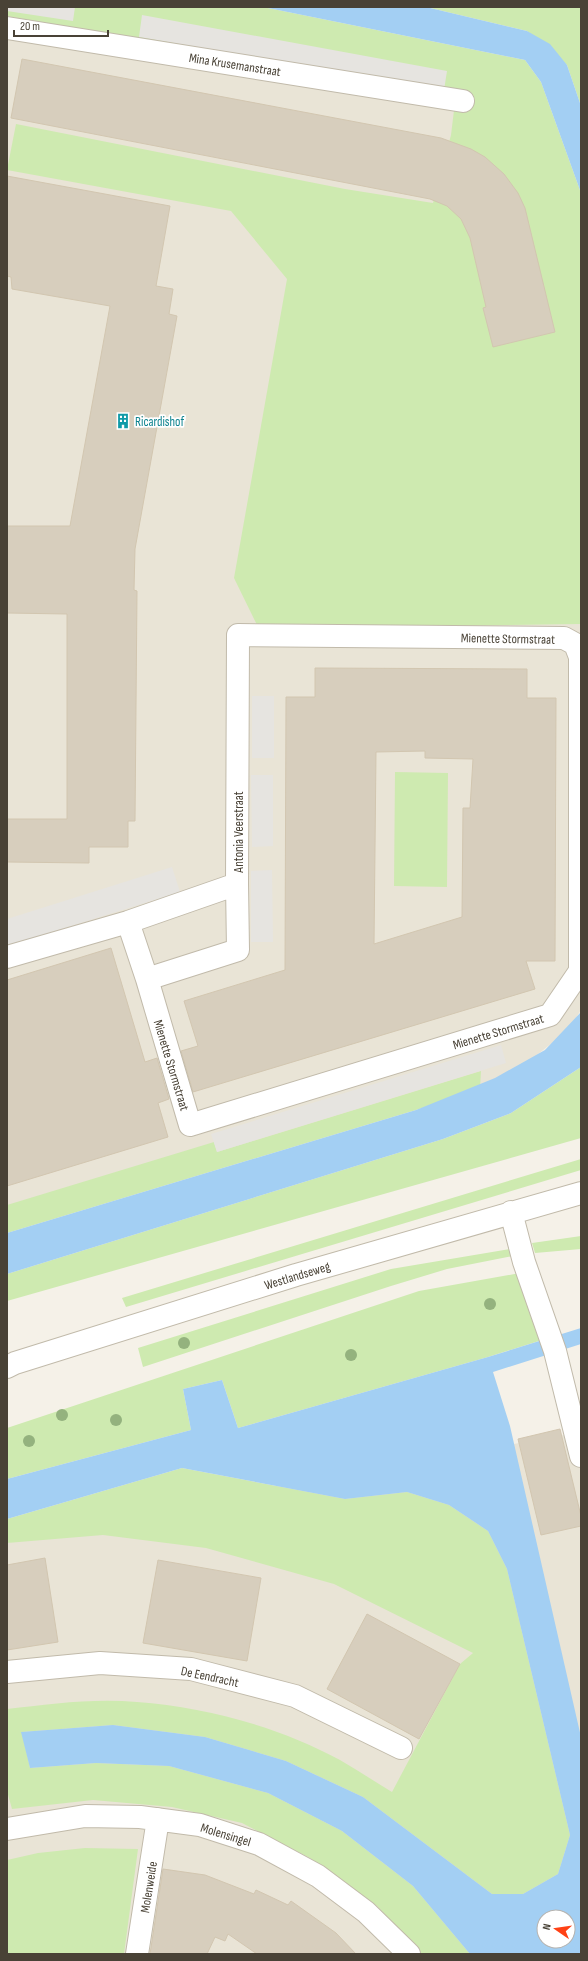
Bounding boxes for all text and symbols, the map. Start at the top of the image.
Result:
scale bar [14,12,108,38]
text: 20 m [20,19,40,34]
street label: Mina Krusemanstraat [188,50,282,80]
building icon: Ricardishof [114,412,132,430]
place label: Ricardishof [135,414,184,430]
street label: Mienette Stormstraat [461,630,555,648]
street label: Antonia Veerstraat [231,791,247,874]
street label: Mienette Stormstraat [451,1011,546,1053]
street label: Mienette Stormstraat [150,1018,192,1113]
street label: Westlandseweg [262,1258,332,1294]
street label: De Eendracht [180,1663,240,1691]
street label: Molensingel [199,1820,253,1850]
street label: Molenweide [137,1860,161,1914]
north arrow [536,1909,576,1949]
text: N [540,1922,554,1931]

